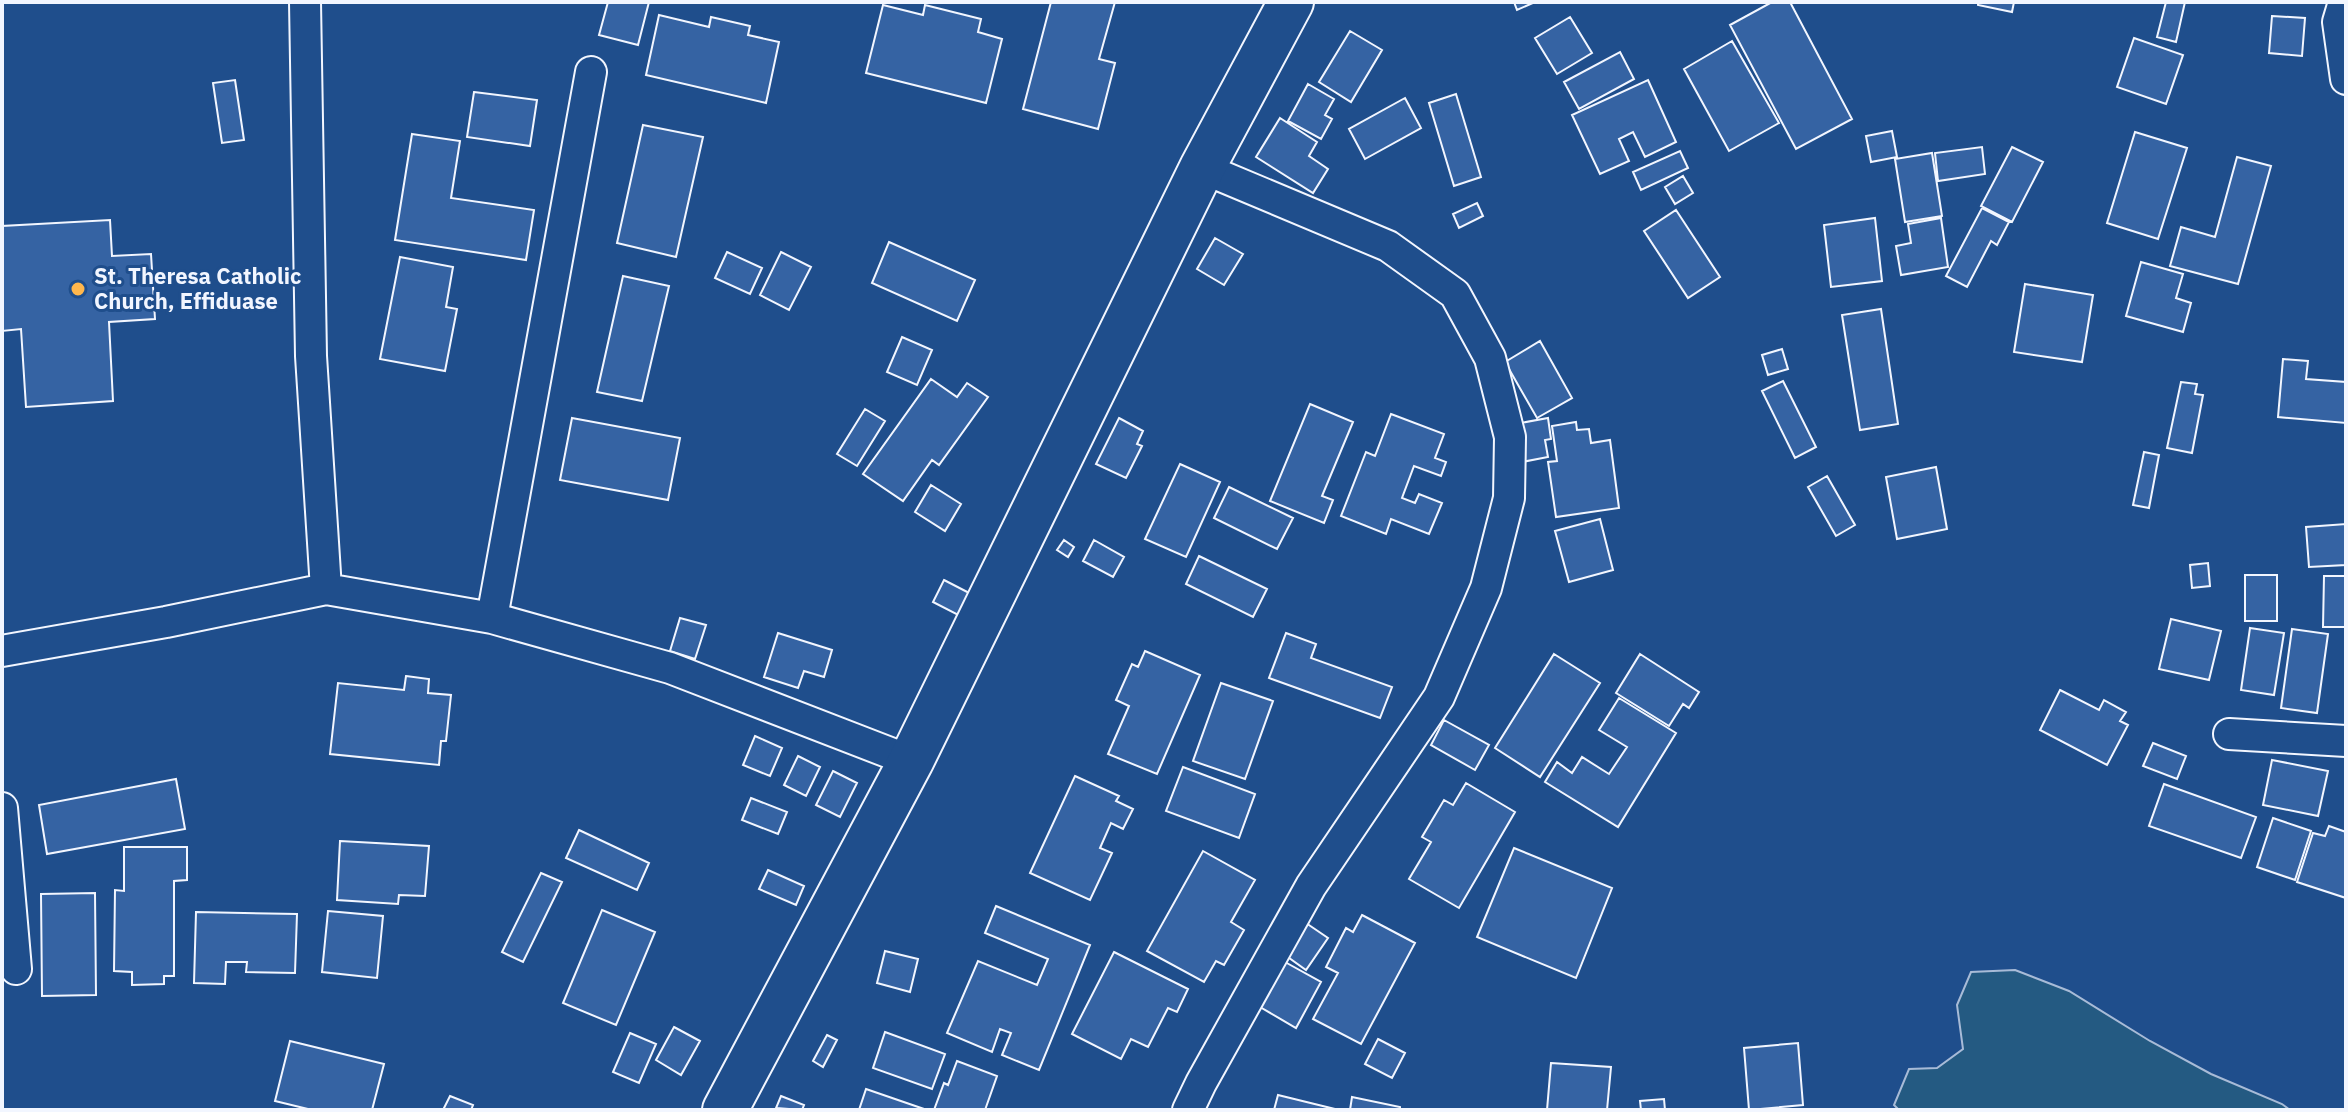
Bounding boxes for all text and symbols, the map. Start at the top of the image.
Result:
place label: St. Theresa Catholic Church, Effiduase [94,261,301,315]
marker: St. Theresa Catholic Church, Effiduase [69,280,87,298]

